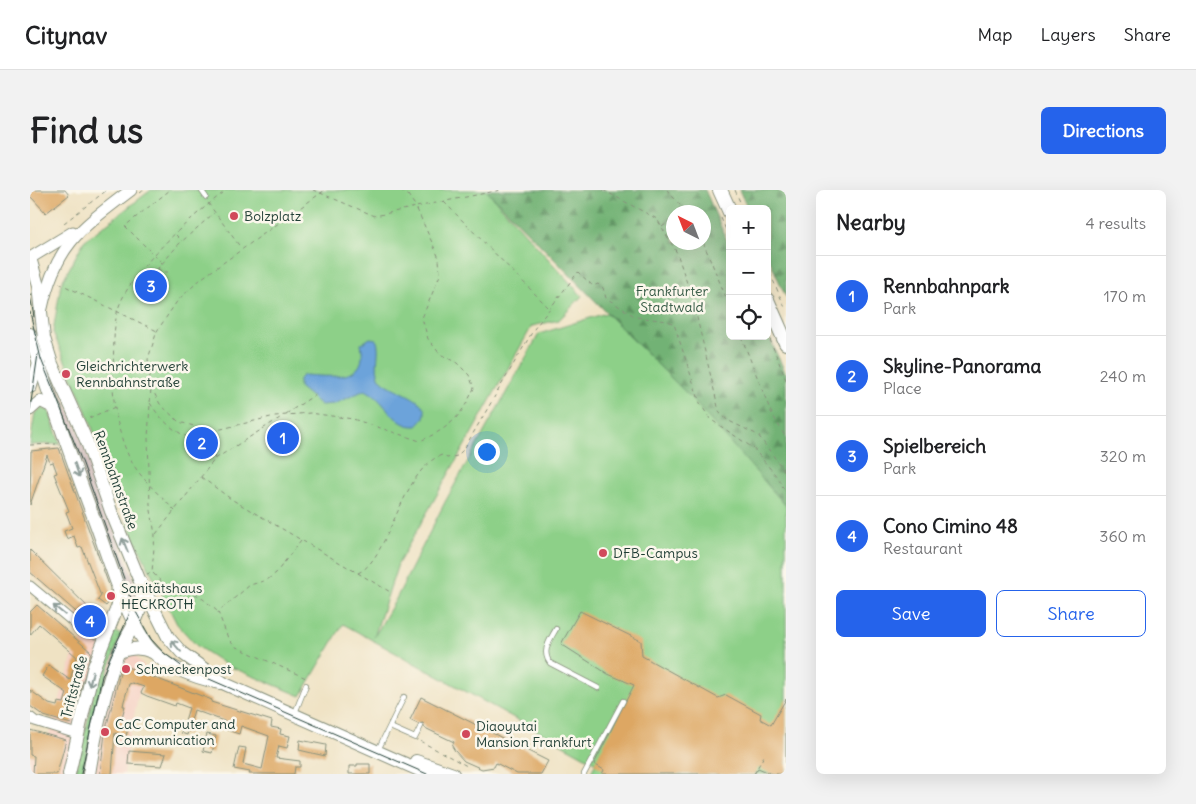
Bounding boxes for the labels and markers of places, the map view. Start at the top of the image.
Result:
place label: Bolzplatz [244,207,302,225]
marker: Bolzplatz [228,210,240,222]
pin: 3 [135,267,167,305]
place label: Gleichrichterwerk Rennbahnstraße [76,357,188,391]
marker: Gleichrichterwerk Rennbahnstraße [60,368,72,380]
pin: 1 [267,419,299,457]
pin: 2 [186,424,218,462]
place label: DFB-Campus [613,544,698,562]
marker: DFB-Campus [597,547,609,559]
place label: Sanitätshaus HECKROTH [121,579,202,613]
marker: Sanitätshaus HECKROTH [105,590,117,602]
pin: 4 [74,602,106,640]
place label: Schneckenpost [136,660,232,678]
marker: Schneckenpost [120,663,132,675]
place label: CaC Computer and Communication [115,715,235,749]
place label: Diaoyutai Mansion Frankfurt [476,717,592,751]
marker: CaC Computer and Communication [99,726,111,738]
marker: Diaoyutai Mansion Frankfurt [460,728,472,740]

